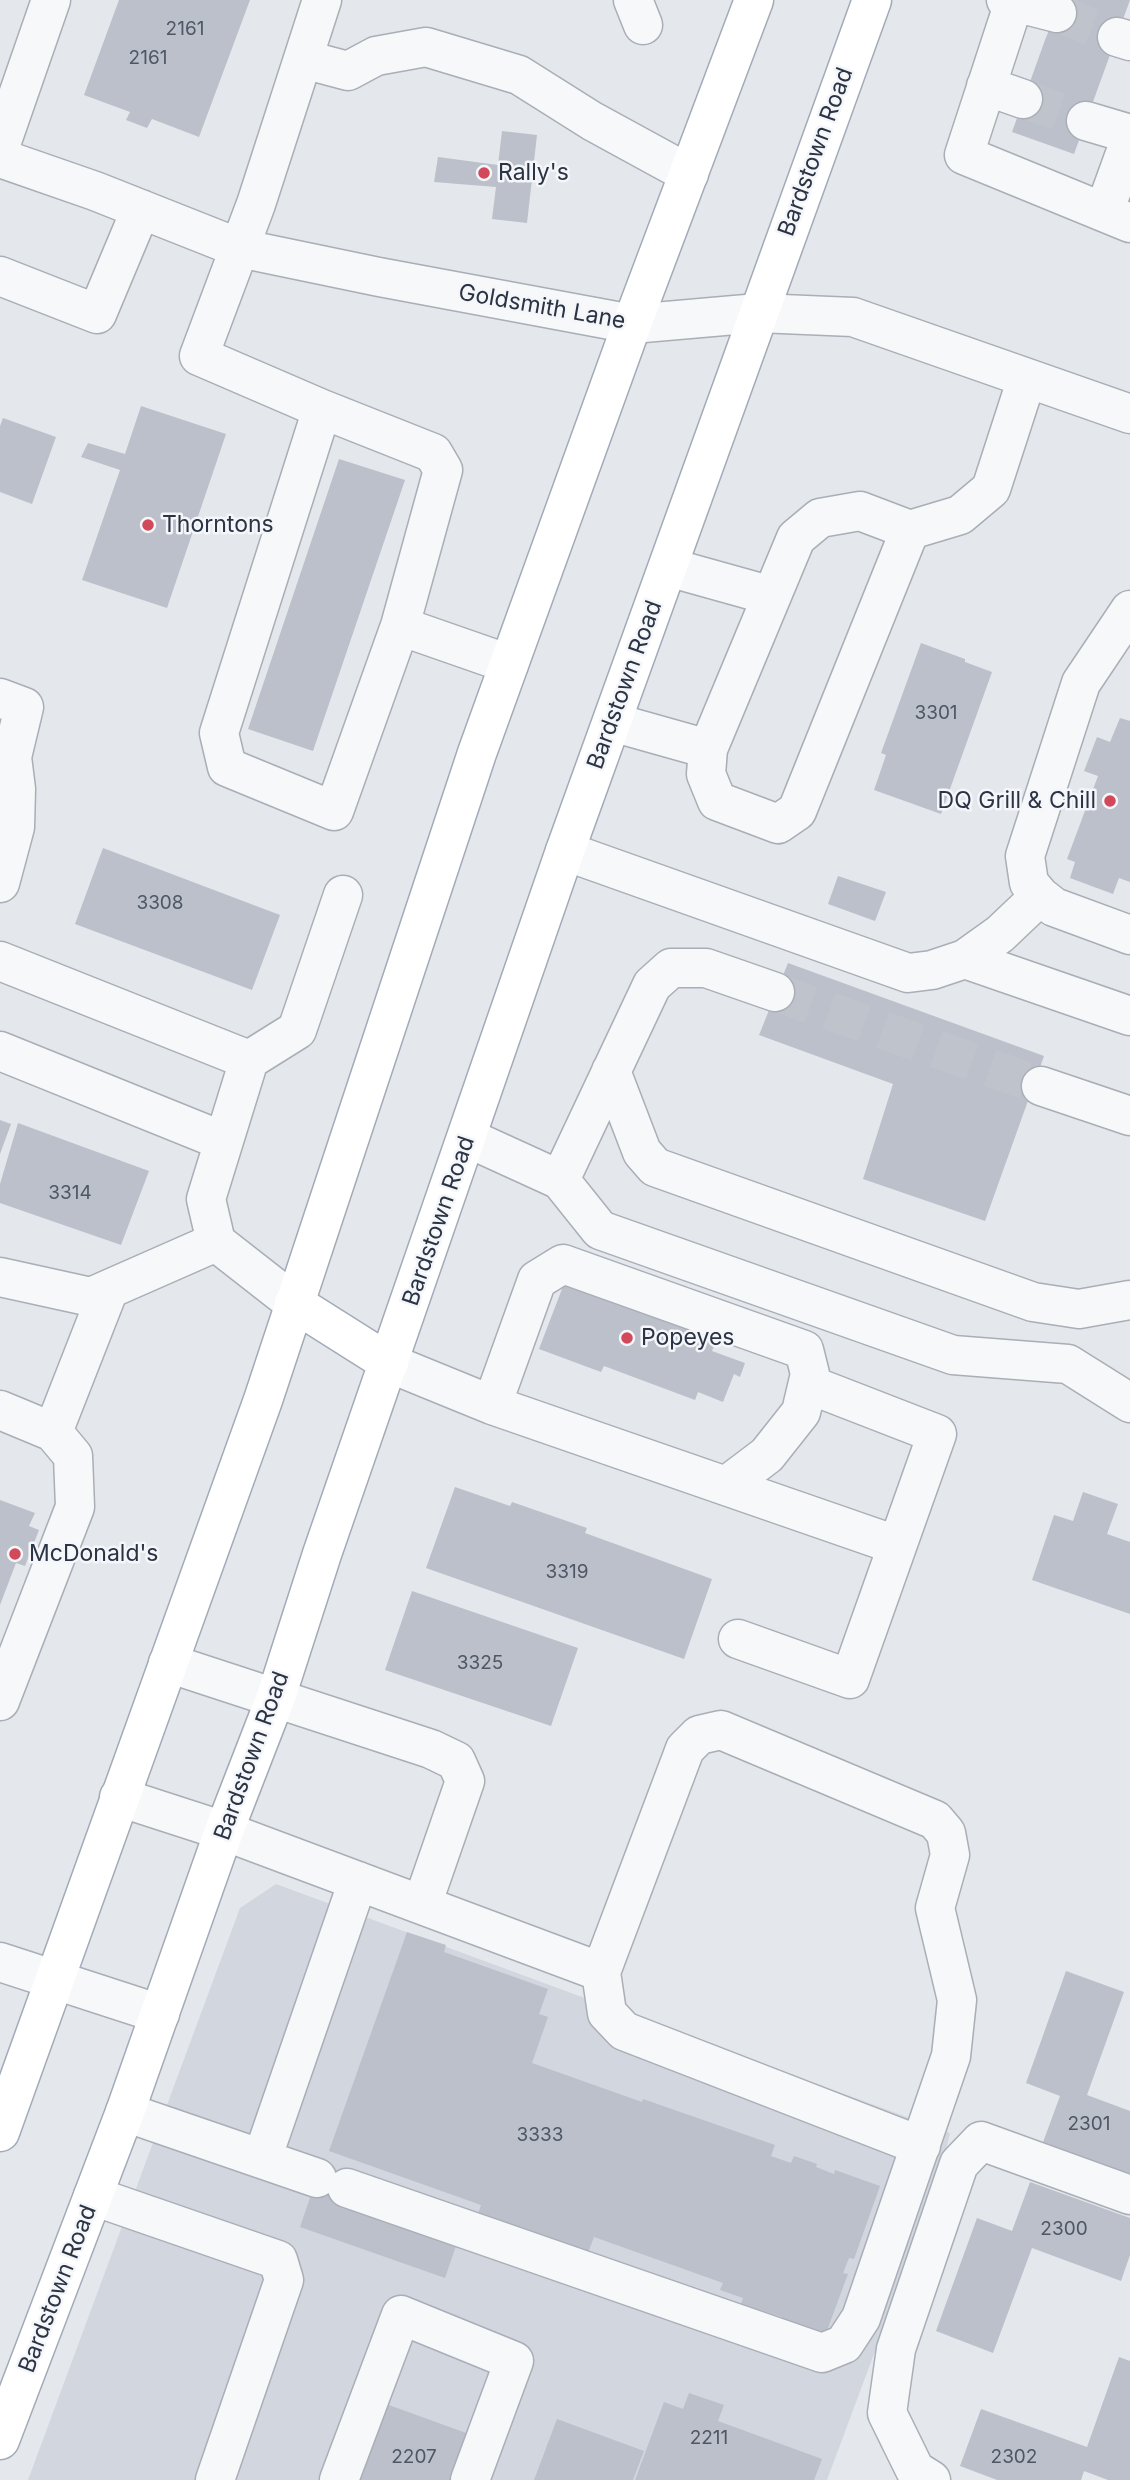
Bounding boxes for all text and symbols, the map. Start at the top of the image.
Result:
house number: 2161 [166,18,204,40]
house number: 2161 [129,47,167,69]
street label: Bardstown Road [773,64,859,240]
place label: Rally's [498,159,569,187]
marker: Rally's [476,165,492,181]
street label: Goldsmith Lane [456,279,628,335]
place label: Thorntons [162,511,274,539]
marker: Thorntons [140,517,156,533]
street label: Bardstown Road [582,597,668,773]
house number: 3301 [914,702,958,724]
place label: DQ Grill & Chill [938,787,1096,815]
marker: DQ Grill & Chill [1102,793,1118,809]
house number: 3308 [136,892,184,914]
street label: Bardstown Road [397,1133,481,1309]
house number: 3314 [48,1182,92,1204]
place label: Popeyes [641,1324,734,1352]
marker: Popeyes [619,1330,635,1346]
place label: McDonald's [29,1540,158,1568]
marker: McDonald's [7,1546,23,1562]
house number: 3319 [546,1561,588,1583]
house number: 3325 [457,1652,503,1674]
street label: Bardstown Road [209,1668,295,1844]
house number: 2301 [1067,2113,1111,2135]
house number: 3333 [517,2124,563,2146]
street label: Bardstown Road [13,2201,103,2377]
house number: 2300 [1040,2218,1088,2240]
house number: 2211 [690,2427,728,2449]
house number: 2207 [391,2446,437,2468]
house number: 2302 [991,2446,1037,2468]

